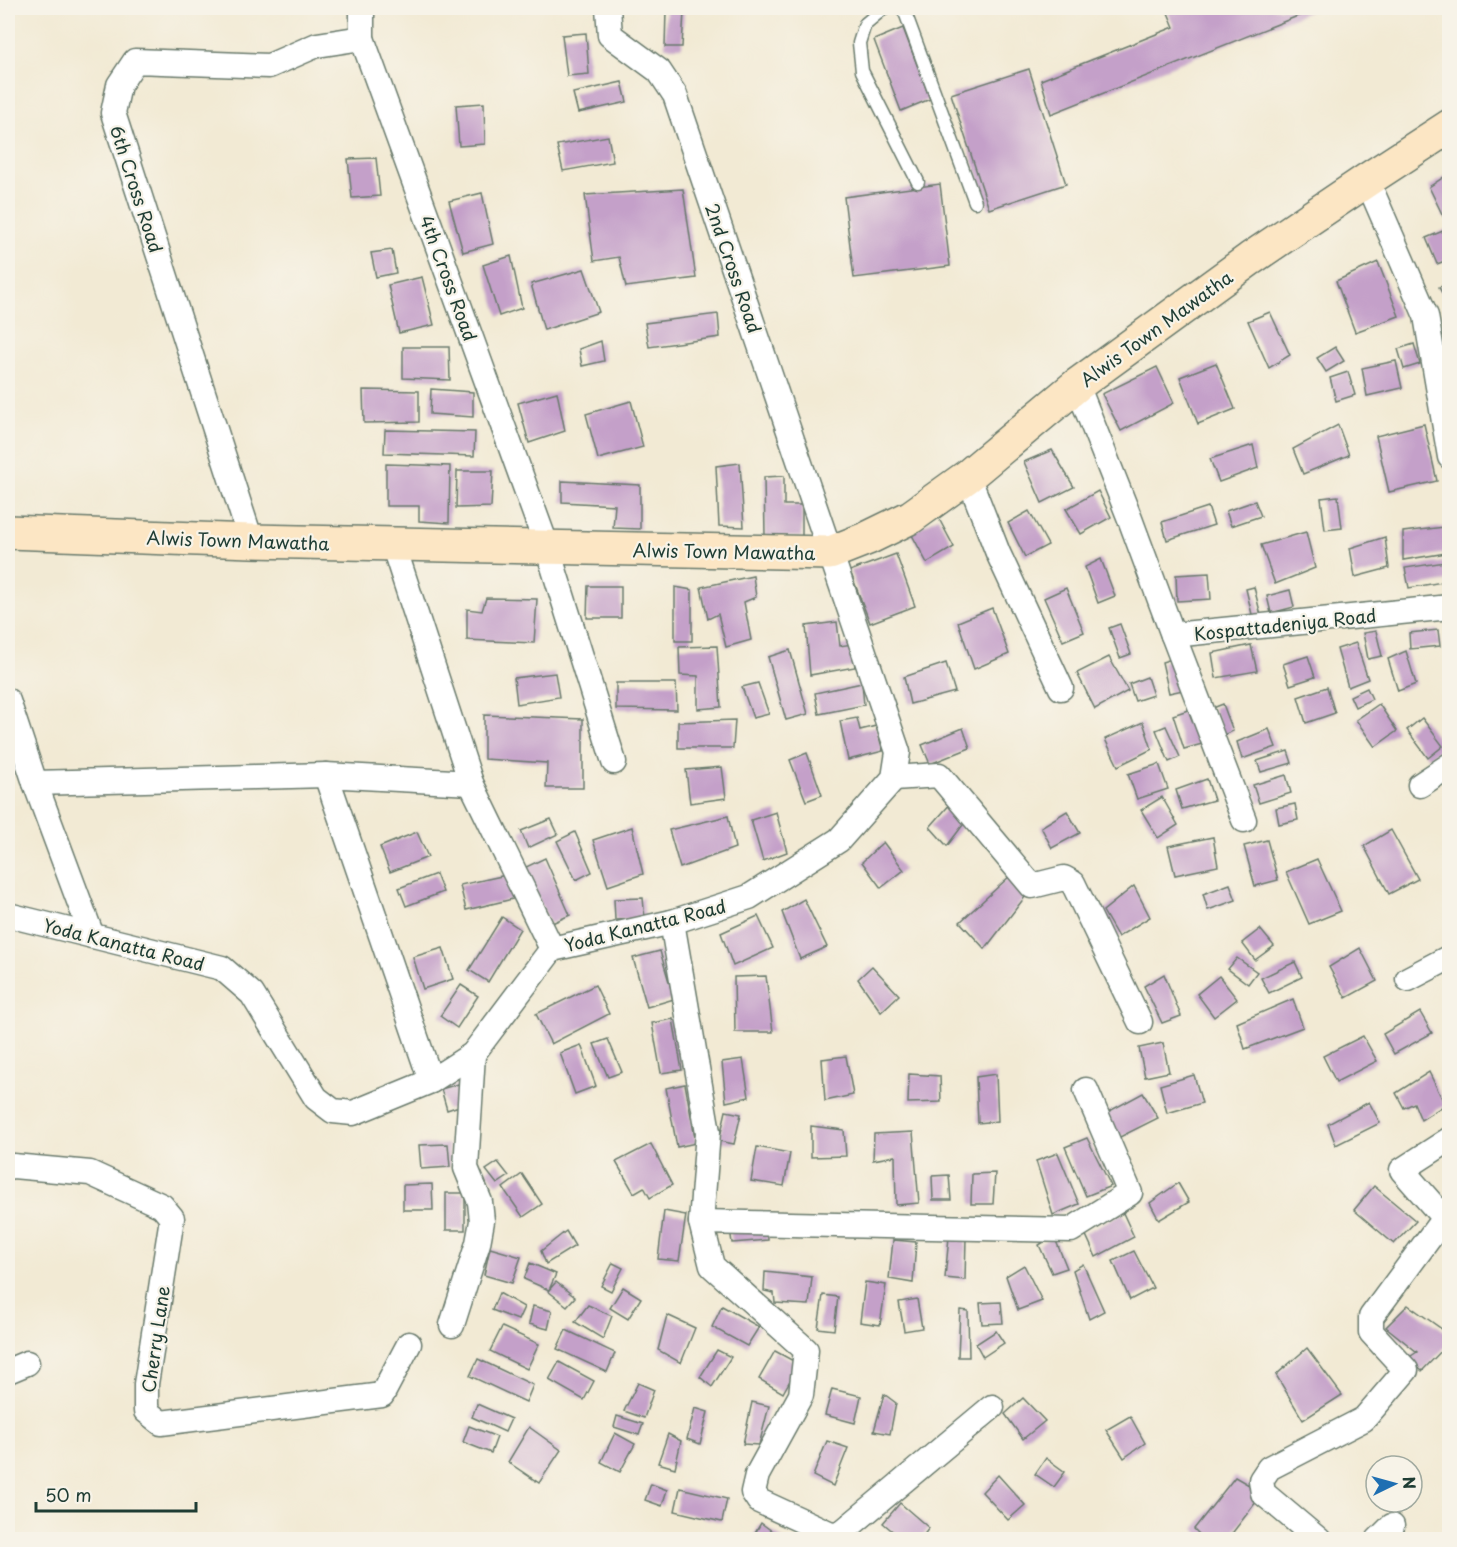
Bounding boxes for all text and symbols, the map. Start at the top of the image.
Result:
street label: 6th Cross Road [104,122,170,256]
street label: 2nd Cross Road [699,199,769,337]
street label: 4th Cross Road [414,211,484,345]
street label: Alwis Town Mawatha [1074,263,1239,393]
street label: Alwis Town Mawatha [146,523,331,557]
street label: Alwis Town Mawatha [632,536,816,566]
street label: Kospattadeniya Road [1193,601,1377,647]
street label: Yoda Kanatta Road [561,892,729,958]
street label: Yoda Kanatta Road [40,911,208,977]
street label: Cherry Lane [134,1284,176,1394]
north arrow [1364,1454,1424,1514]
scale bar [36,1475,196,1513]
text: N [1397,1475,1422,1490]
text: 50 m [45,1481,92,1508]

